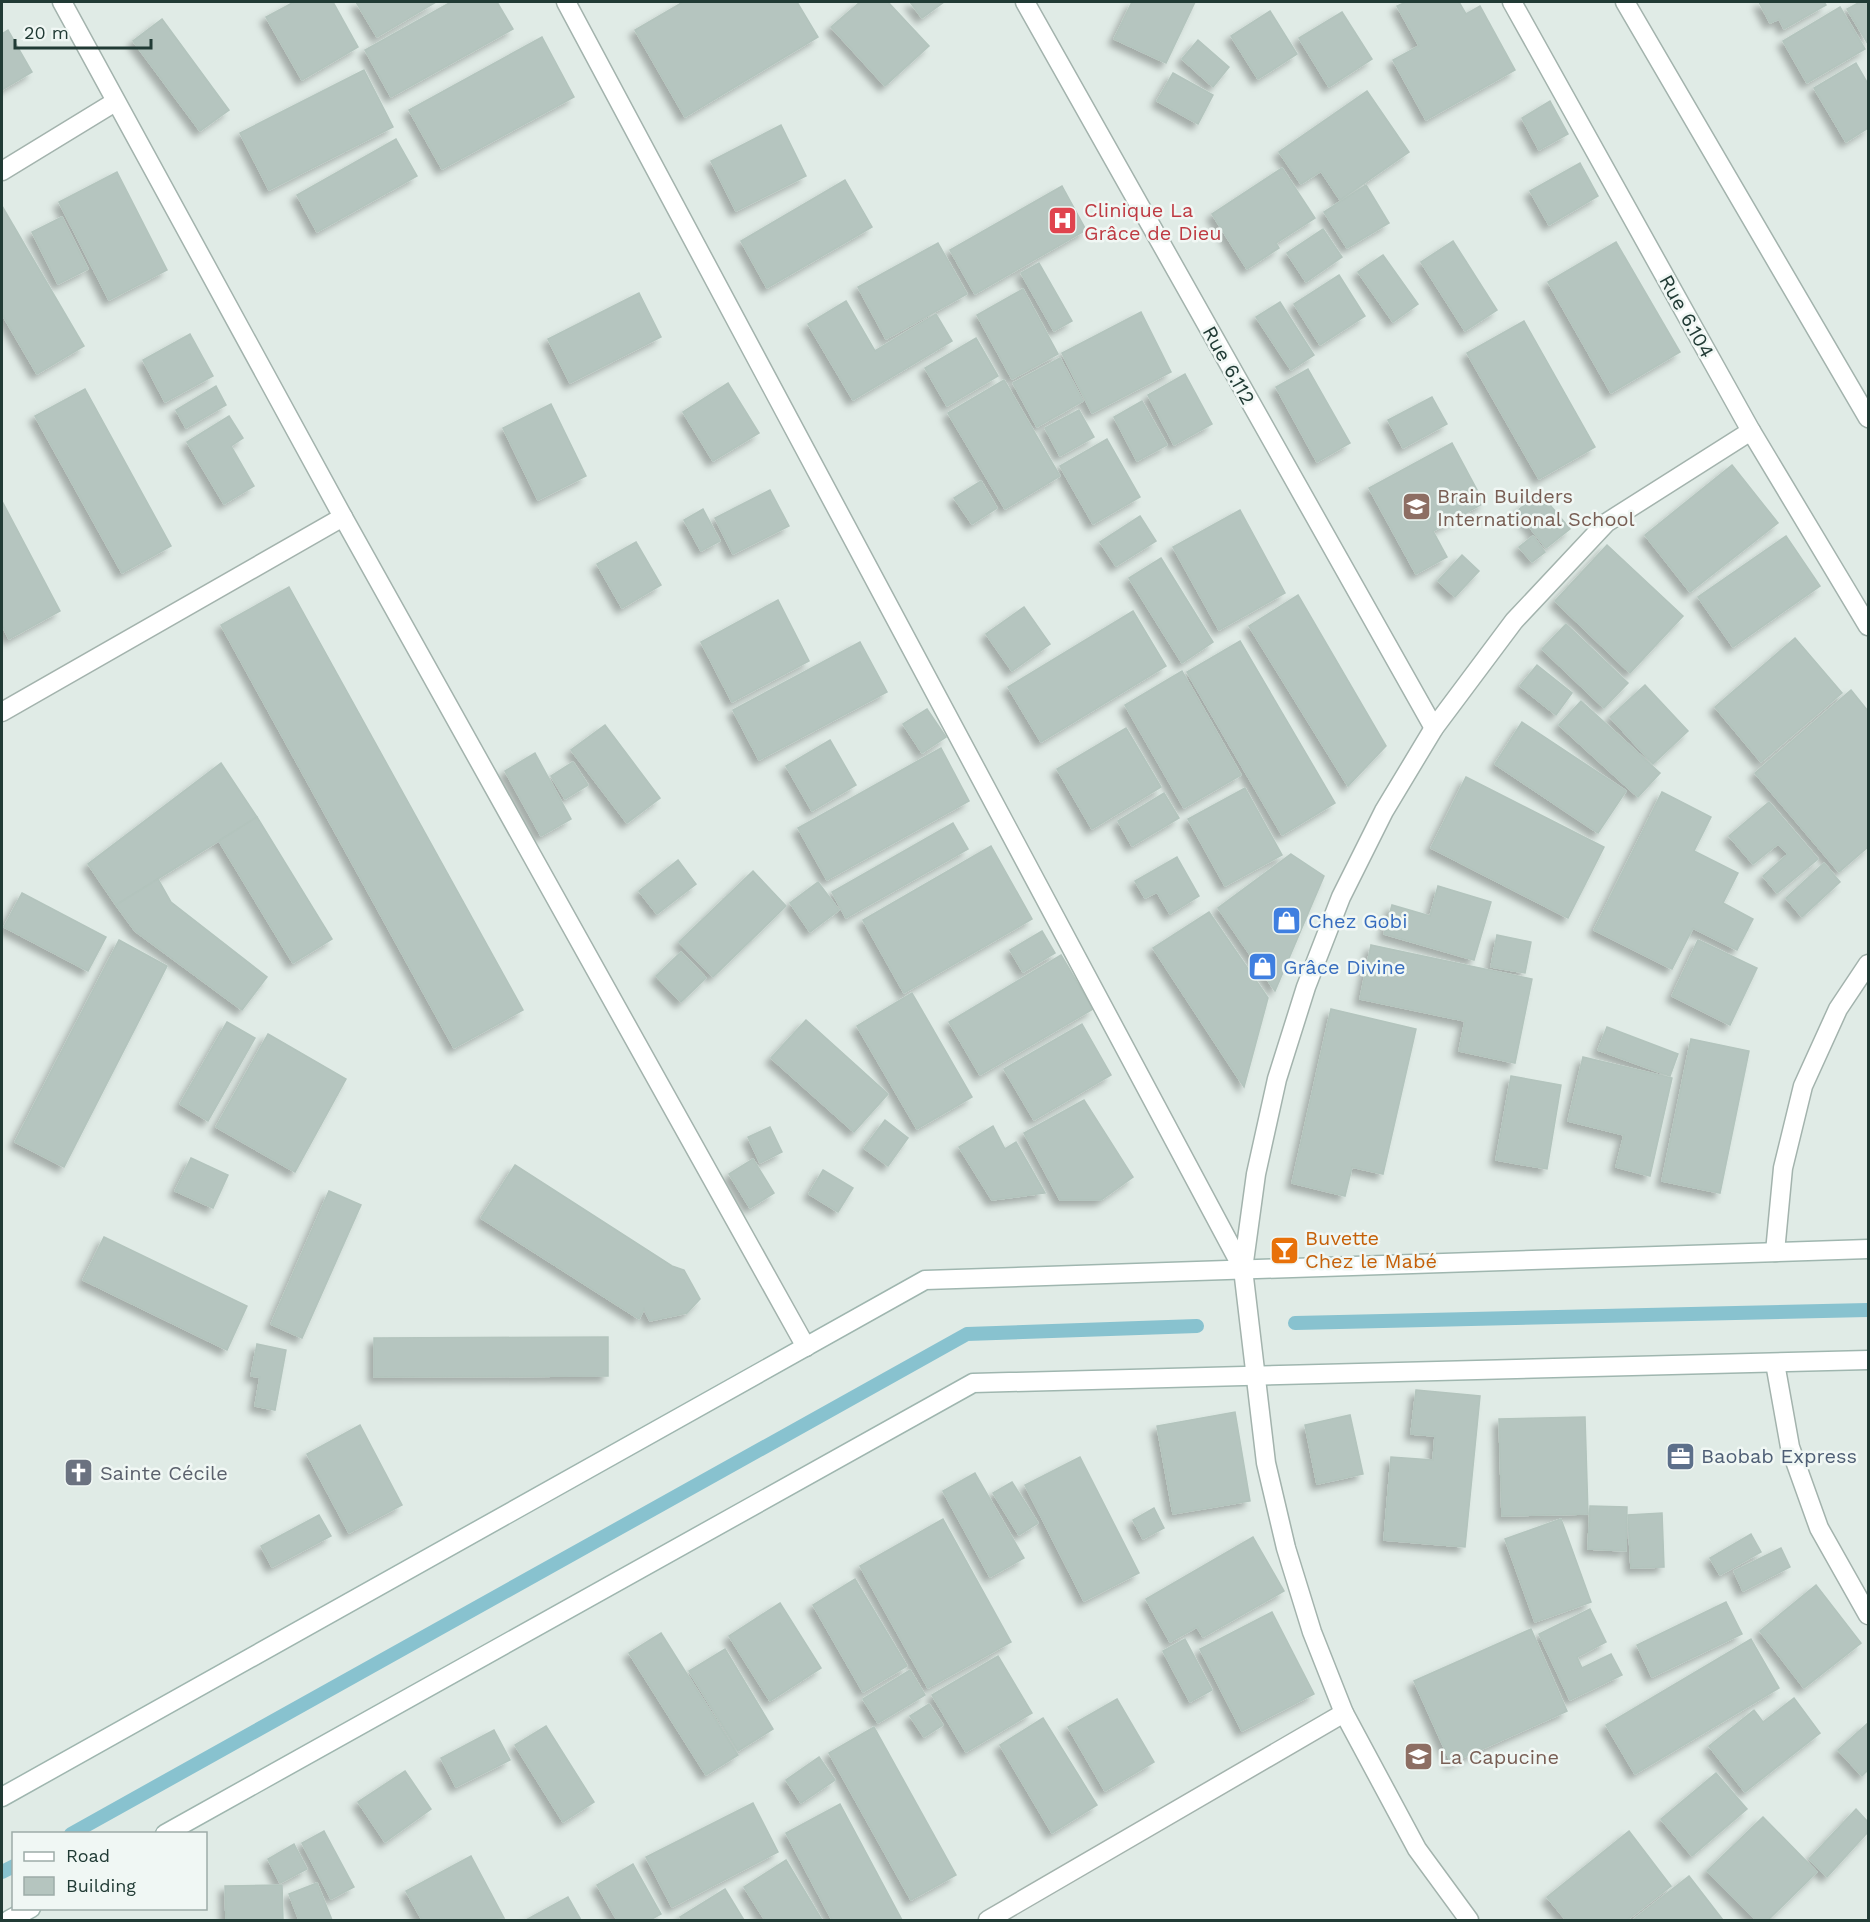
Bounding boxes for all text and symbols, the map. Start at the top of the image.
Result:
scale bar [15,12,152,50]
text: 20 m [24,22,69,43]
place label: Clinique La Grâce de Dieu [1084,198,1222,245]
hospital icon: Clinique La Grâce de Dieu [1047,205,1079,237]
street label: Rue 6.104 [1654,270,1720,362]
street label: Rue 6.112 [1198,321,1260,409]
place label: Brain Builders International School [1437,484,1635,531]
school or university icon: Brain Builders International School [1400,491,1432,523]
shop icon: Chez Gobi [1271,905,1303,937]
place label: Chez Gobi [1308,909,1407,933]
shop icon: Grâce Divine [1246,951,1278,983]
place label: Grâce Divine [1283,955,1406,979]
place label: Buvette Chez le Mabé [1305,1226,1437,1273]
bar icon: Buvette Chez le Mabé [1268,1234,1300,1266]
office icon: Baobab Express [1664,1440,1696,1472]
place label: Baobab Express [1701,1444,1857,1468]
church icon: Sainte Cécile [63,1457,95,1489]
place label: Sainte Cécile [100,1461,228,1485]
school or university icon: La Capucine [1402,1741,1434,1773]
place label: La Capucine [1439,1745,1559,1769]
legend [12,1832,207,1910]
text: Road [66,1845,110,1866]
text: Building [66,1875,136,1896]

